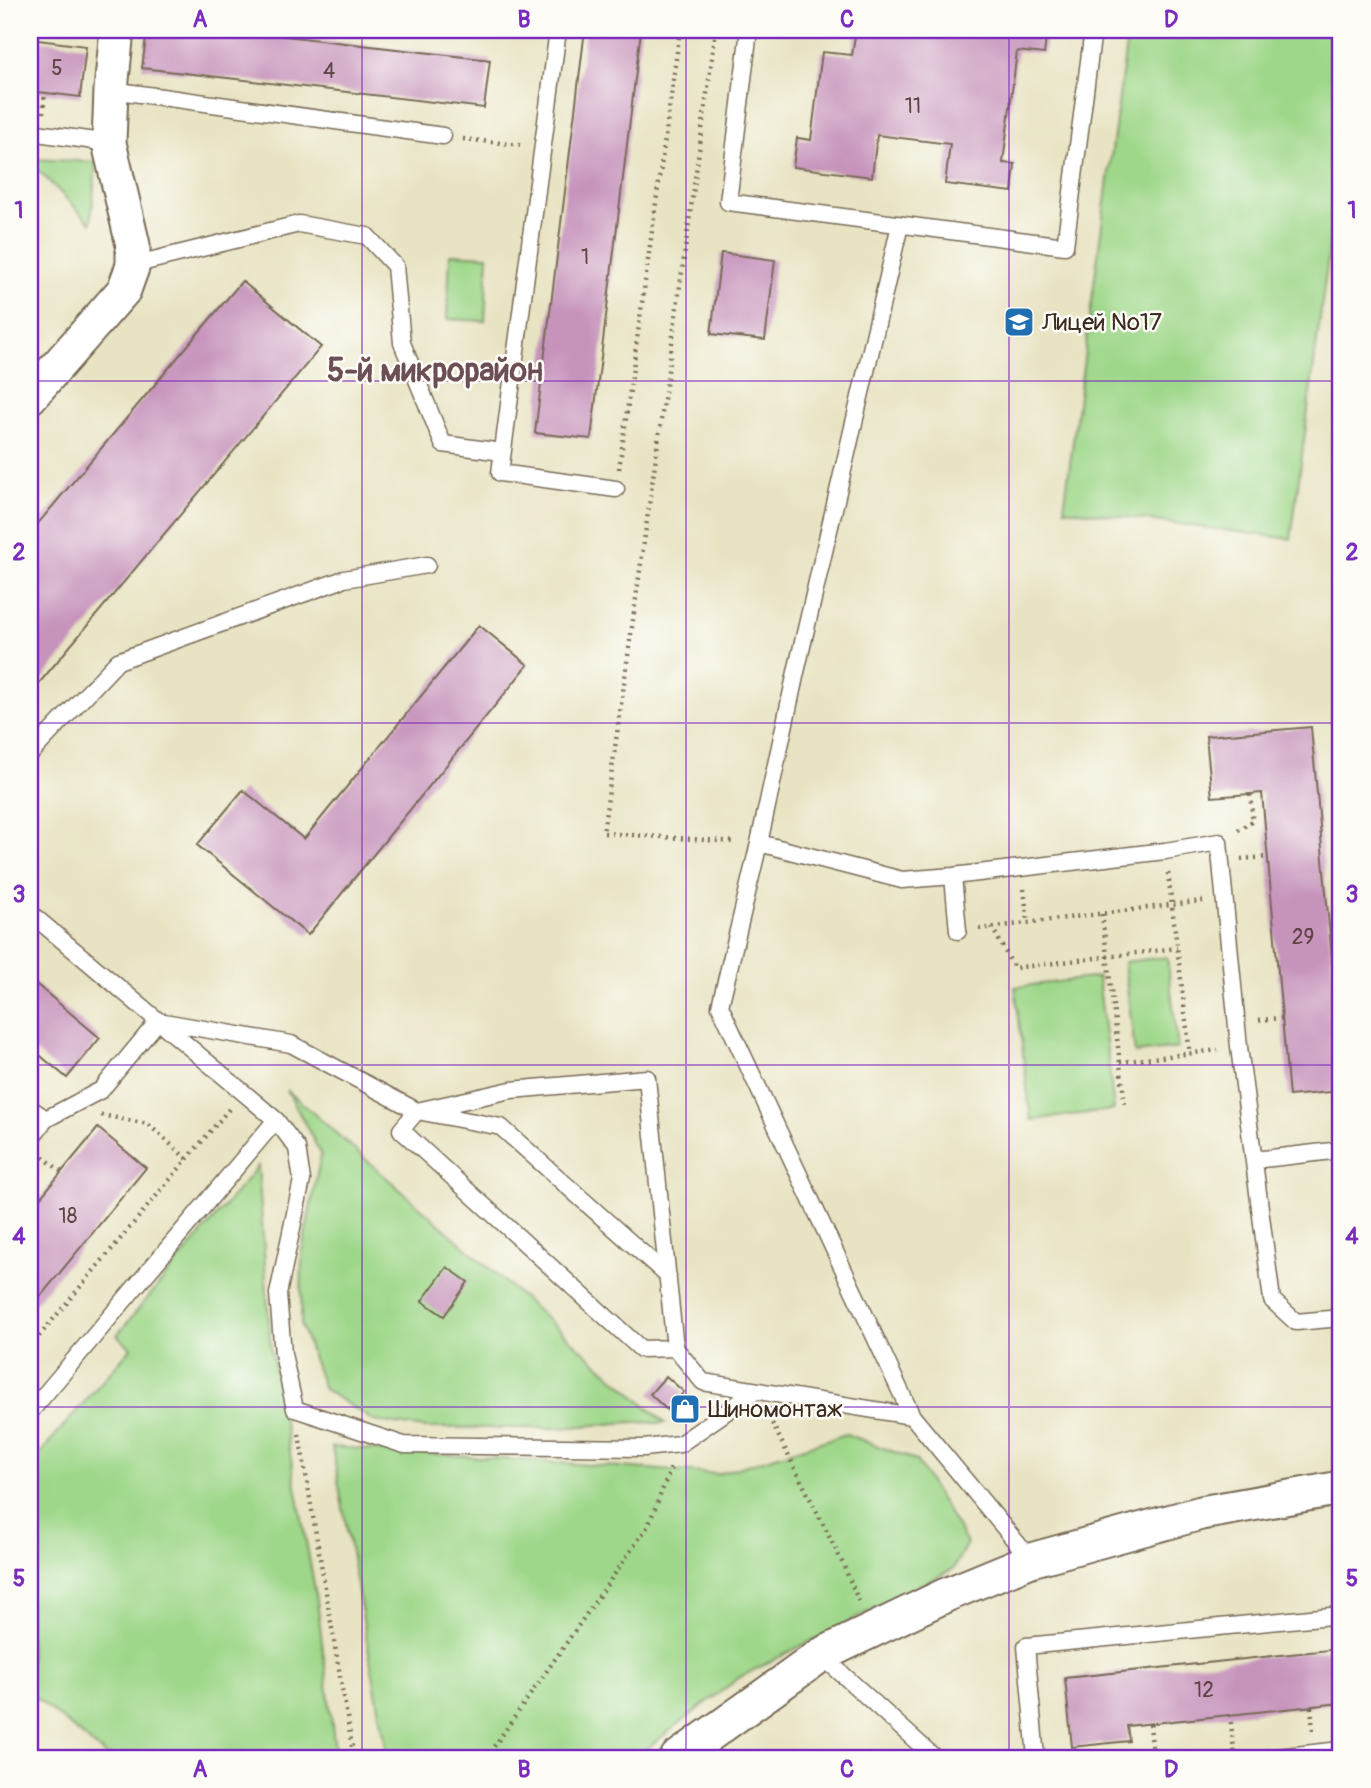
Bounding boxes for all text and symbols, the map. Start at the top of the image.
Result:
text: A [193,5,208,34]
text: B [517,5,531,34]
text: C [840,5,854,34]
text: D [1164,5,1178,34]
house number: 5 [51,55,63,82]
house number: 4 [323,58,335,85]
house number: 11 [905,93,921,120]
text: 1 [15,196,24,225]
text: 1 [1348,196,1357,225]
house number: 1 [581,244,589,271]
school or university icon: Лицей №17 [1002,305,1036,339]
place label: Лицей №17 [1041,308,1162,337]
district label: 5-й микрорайон [327,351,543,391]
text: 2 [13,538,26,567]
text: 2 [1346,538,1359,567]
text: 3 [13,880,25,909]
text: 3 [1346,880,1358,909]
house number: 29 [1292,924,1314,951]
house number: 18 [59,1203,77,1230]
text: 4 [12,1222,26,1251]
text: 4 [1345,1222,1359,1251]
shop icon: Шиномонтаж [668,1392,702,1426]
place label: Шиномонтаж [708,1395,843,1424]
text: 5 [13,1564,25,1593]
text: 5 [1346,1564,1358,1593]
house number: 12 [1194,1677,1214,1704]
text: A [193,1755,208,1784]
text: B [517,1755,531,1784]
text: C [840,1755,854,1784]
text: D [1164,1755,1178,1784]

